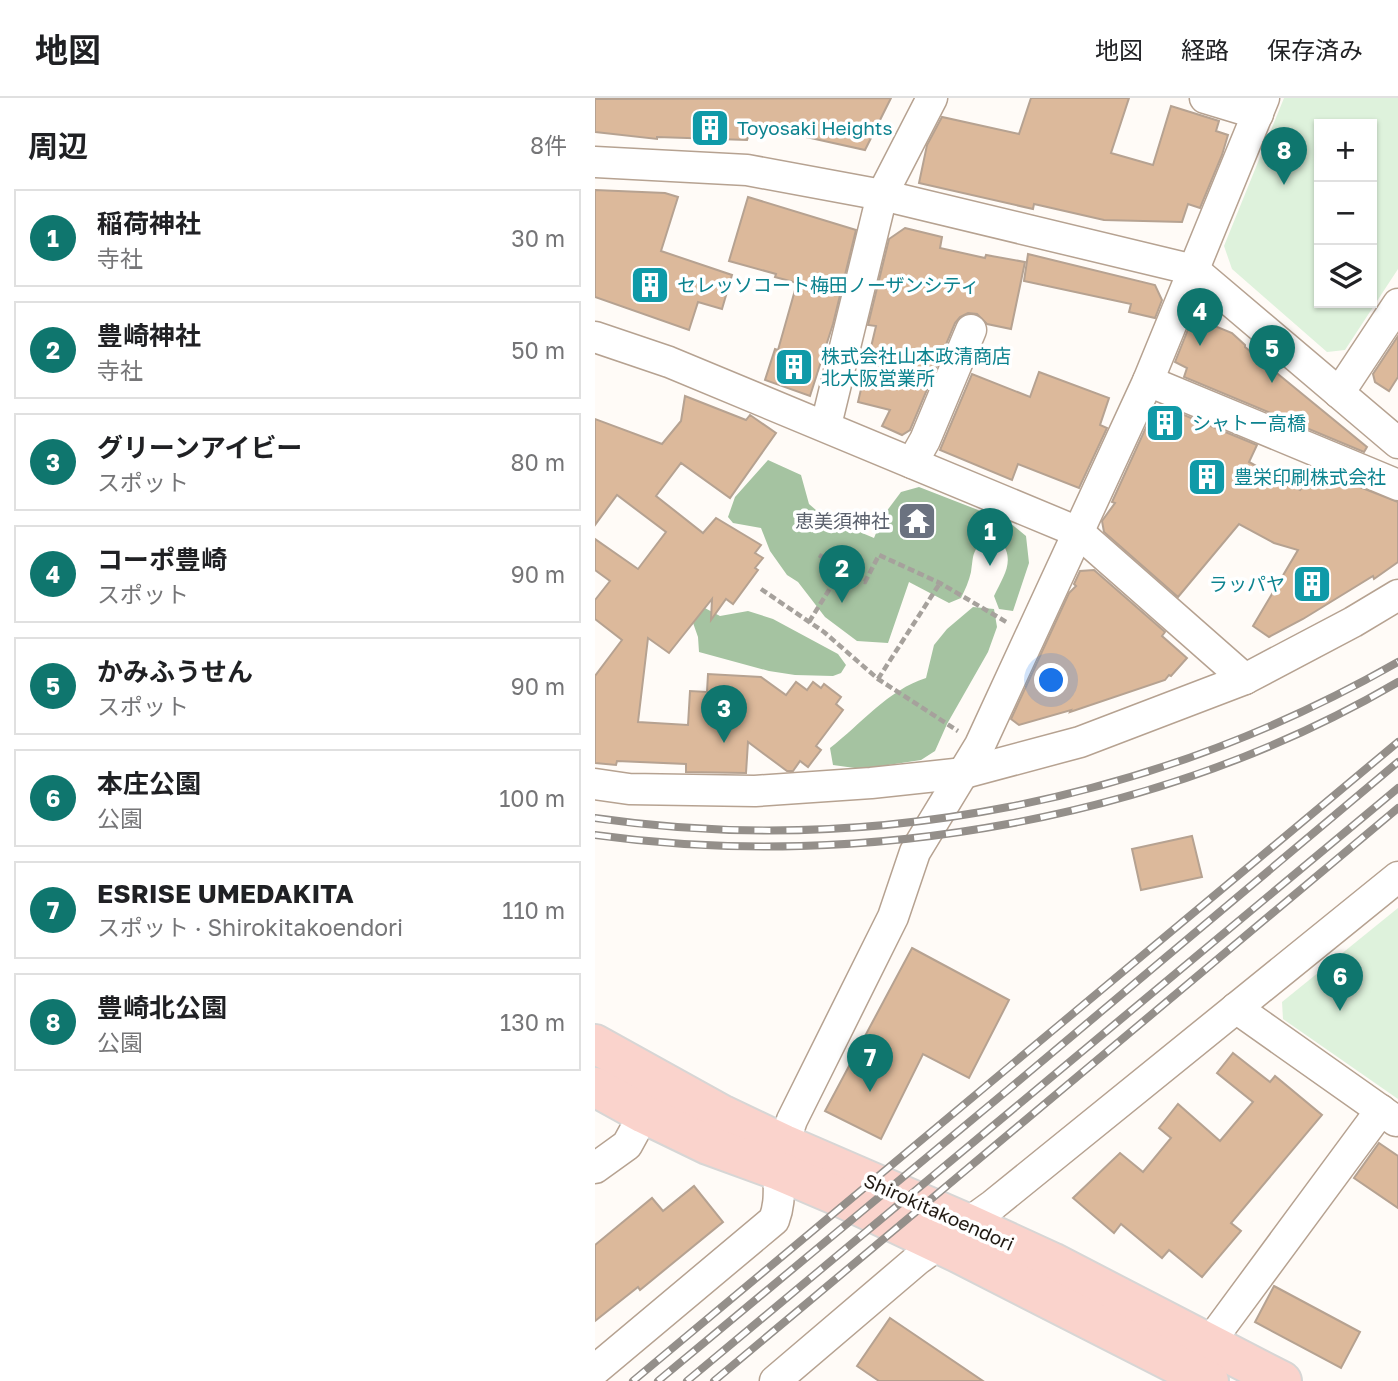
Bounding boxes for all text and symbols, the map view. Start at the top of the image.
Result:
text: 地図 [35,30,101,69]
text: 地図 [1095,35,1143,64]
text: 経路 [1181,35,1229,64]
text: 保存済み [1267,35,1363,64]
building icon: Toyosaki Heights [689,107,731,149]
place label: Toyosaki Heights [737,116,893,139]
map controls [1314,119,1377,308]
button: + [1314,119,1377,182]
pin: 8 [1261,127,1307,185]
text: 周辺 [28,128,88,164]
text: 8件 [530,131,567,159]
button: − [1314,182,1377,245]
text: 稲荷神社 [97,208,201,239]
text: 1 [47,224,59,252]
text: 30 m [511,224,565,252]
text: 寺社 [97,244,143,272]
button: layers [1314,245,1377,308]
building icon: セレッソコート梅田ノーザンシティ [629,264,671,306]
place label: セレッソコート梅田ノーザンシティ [677,273,979,296]
pin: 4 [1177,288,1223,346]
text: 豊崎神社 [97,320,201,351]
pin: 5 [1249,325,1295,383]
text: 2 [46,336,60,364]
text: 50 m [511,336,565,364]
place label: 株式会社山本政清商店 北大阪営業所 [821,344,1011,389]
building icon: 株式会社山本政清商店 北大阪営業所 [773,346,815,388]
text: 寺社 [97,356,143,384]
building icon: シャトー高橋 [1144,402,1186,444]
place label: シャトー高橋 [1192,411,1306,434]
text: グリーンアイビー [97,432,302,463]
text: 3 [46,448,60,476]
text: 80 m [511,448,565,476]
building icon: 豊栄印刷株式会社 [1186,456,1228,498]
place label: 豊栄印刷株式会社 [1234,465,1386,488]
text: スポット [97,468,189,496]
temple icon: 恵美須神社 [896,500,938,542]
pin: 1 [967,508,1013,566]
place label: 恵美須神社 [795,509,890,532]
text: コーポ豊崎 [97,544,227,575]
pin: 2 [819,545,865,603]
text: 4 [46,560,60,588]
text: 90 m [511,560,565,588]
building icon: ラッパヤ [1291,563,1333,605]
place label: ラッパヤ [1209,572,1285,595]
text: スポット [97,580,189,608]
text: かみふうせん [97,656,253,687]
your location [1034,663,1068,697]
text: 5 [46,672,60,700]
text: 90 m [511,672,565,700]
pin: 3 [701,685,747,743]
text: スポット [97,692,189,720]
text: 本庄公園 [97,768,201,799]
text: 6 [46,784,60,812]
text: 100 m [499,784,565,812]
text: 公園 [97,804,143,832]
text: ESRISE UMEDAKITA [97,878,354,909]
text: 7 [47,896,59,924]
text: 110 m [502,896,565,924]
text: スポット · Shirokitakoendori [97,913,403,941]
pin: 6 [1317,953,1363,1011]
text: 豊崎北公園 [97,992,227,1023]
text: 8 [46,1008,60,1036]
text: 130 m [500,1008,565,1036]
text: 公園 [97,1028,143,1056]
pin: 7 [847,1034,893,1092]
street label: Shirokitakoendori [861,1168,1018,1255]

